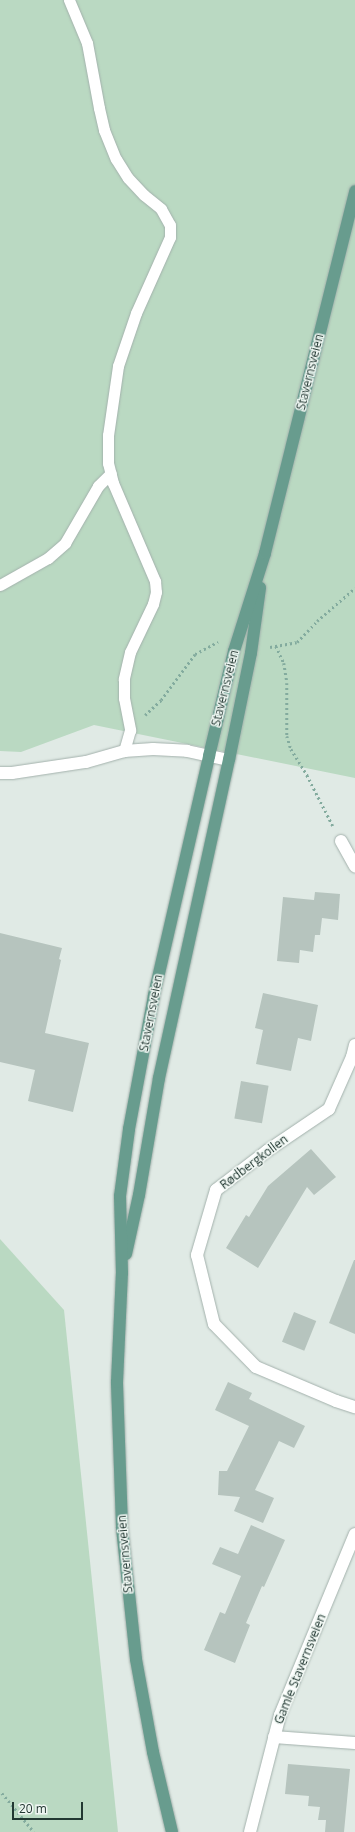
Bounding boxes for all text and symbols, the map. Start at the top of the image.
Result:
street label: Stavernsveien [294,332,326,412]
street label: Stavernsveien [209,648,241,728]
street label: Stavernsveien [136,973,166,1053]
street label: Rødbergkollen [217,1132,291,1192]
street label: Stavernsveien [114,1514,136,1594]
street label: Gamle Stavernsveien [271,1612,329,1726]
scale bar [14,1794,85,1820]
text: 20 m [19,1800,47,1817]

